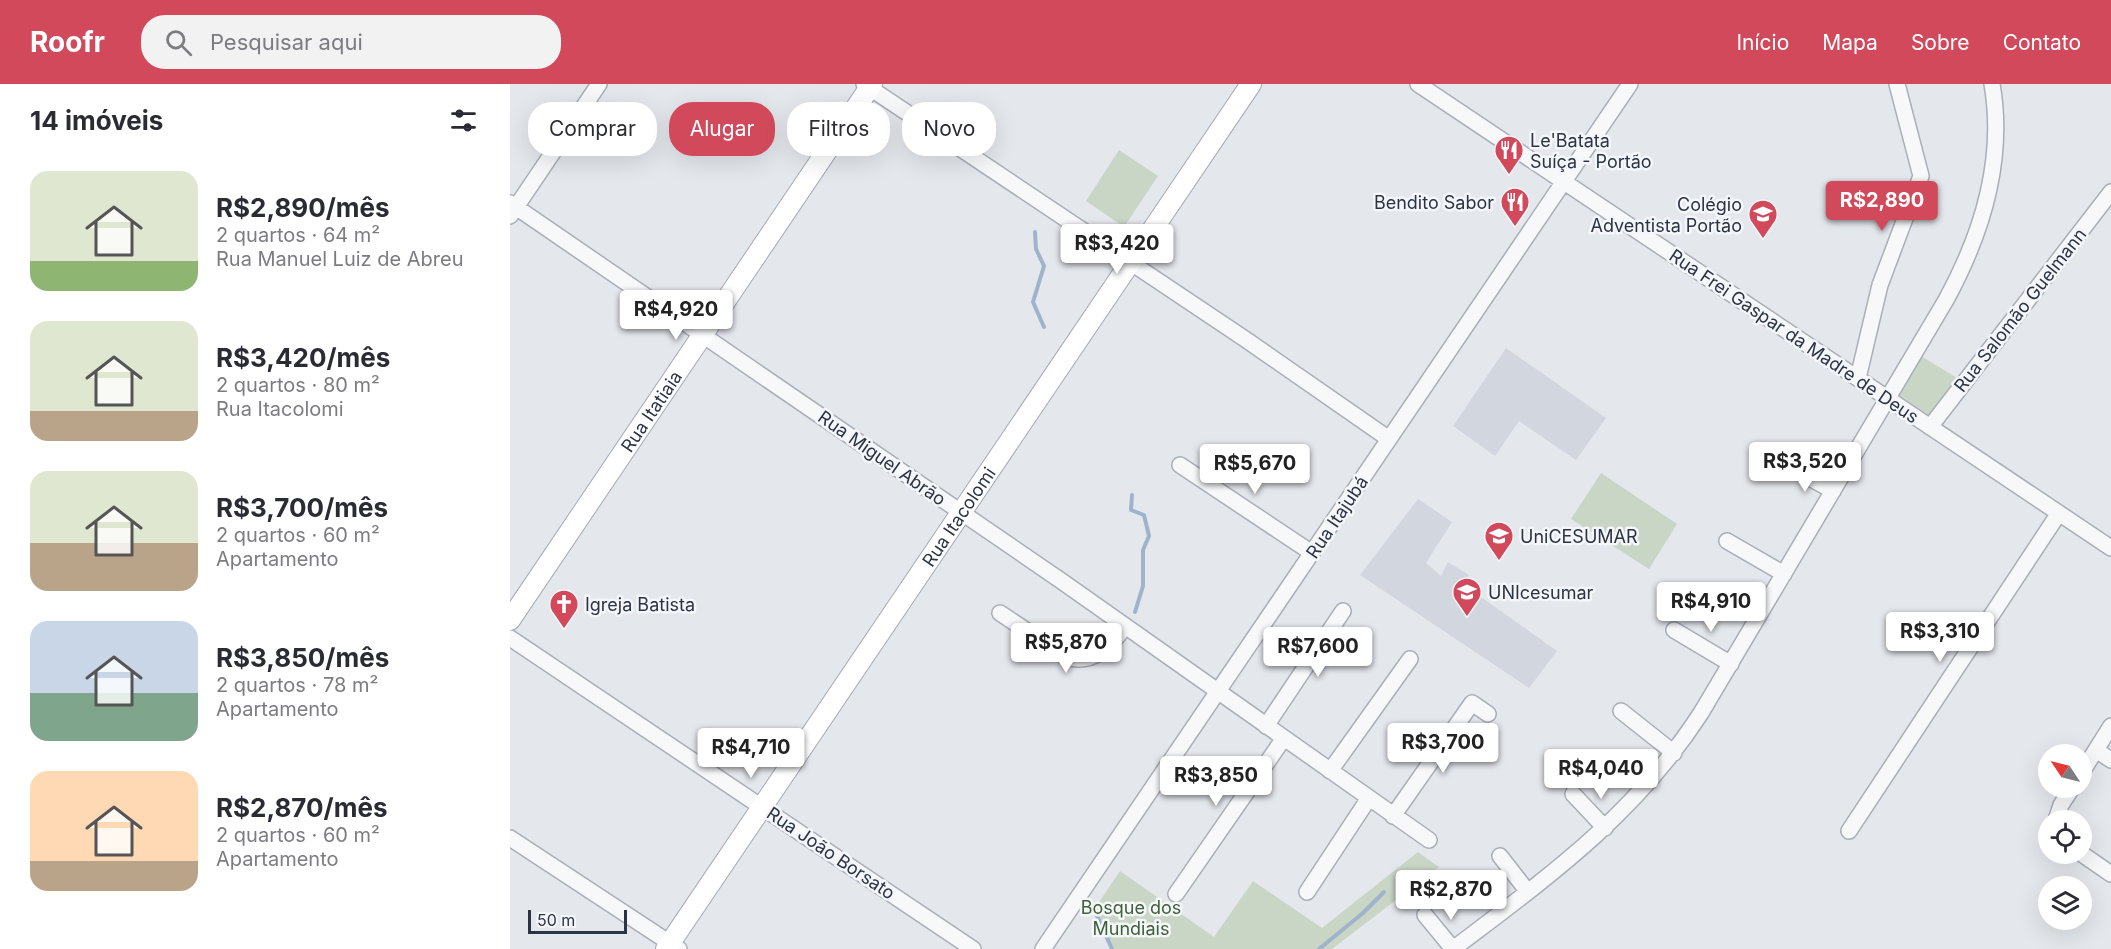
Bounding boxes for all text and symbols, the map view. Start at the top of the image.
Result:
search box [141,15,561,69]
text: Roofr [30,25,105,59]
icon: search [162,26,195,59]
text: Pesquisar aqui [210,29,363,55]
text: Início [1736,30,1789,55]
text: Mapa [1822,30,1878,55]
text: Sobre [1911,30,1970,55]
text: Contato [2003,30,2081,55]
chip: Comprar [528,102,657,156]
chip: Alugar [669,102,775,156]
chip: Filtros [787,102,890,156]
chip: Novo [902,102,996,156]
icon: filters [447,104,480,137]
text: 14 imóveis [30,105,163,136]
place label: Le'Batata Suíça - Portão [1530,130,1652,172]
restaurant icon: Le'Batata Suíça - Portão [1493,134,1525,176]
pin: R$2,890 [1827,181,1937,232]
restaurant icon: Bendito Sabor [1499,186,1531,228]
text: R$2,890 [1840,188,1924,212]
text: R$2,890/mês [216,192,390,223]
place label: Bendito Sabor [1374,192,1494,213]
place label: Colégio Adventista Portão [1591,194,1742,236]
icon: home [78,195,150,267]
school or university icon: Colégio Adventista Portão [1747,198,1779,240]
text: 2 quartos · 64 m² [216,223,380,247]
pin: R$3,420 [1062,224,1172,275]
street label: Rua Salomão Guelmann [1950,224,2090,396]
text: R$3,420 [1074,231,1160,255]
street label: Rua Frei Gaspar da Madre de Deus [1665,245,1923,427]
text: Rua Manuel Luiz de Abreu [216,247,464,271]
pin: R$4,920 [621,290,731,341]
text: R$4,920 [634,297,718,321]
text: R$3,420/mês [216,342,390,373]
icon: home [78,345,150,417]
street label: Rua Itatiaia [616,367,686,456]
text: 2 quartos · 80 m² [216,373,380,397]
text: Rua Itacolomi [216,397,344,421]
street label: Rua Miguel Abrão [814,406,950,510]
pin: R$3,520 [1750,442,1860,493]
pin: R$5,670 [1200,444,1310,495]
text: R$3,520 [1763,449,1847,473]
text: R$5,670 [1214,451,1296,475]
street label: Rua Itacolomi [918,463,999,570]
street label: Rua Itajubá [1302,472,1372,562]
text: R$3,700/mês [216,492,388,523]
icon: home [78,495,150,567]
school or university icon: UniCESUMAR [1483,520,1515,562]
text: 2 quartos · 60 m² [216,523,380,547]
place label: UniCESUMAR [1520,526,1638,547]
text: Apartamento [216,547,339,571]
school or university icon: UNIcesumar [1451,576,1483,618]
place label: UNIcesumar [1488,582,1594,603]
pin: R$4,910 [1656,582,1766,633]
church icon: Igreja Batista [548,588,580,630]
text: R$4,910 [1671,589,1751,613]
place label: Igreja Batista [585,594,695,615]
pin: R$3,310 [1885,612,1995,663]
text: R$3,310 [1900,619,1980,643]
pin: R$5,870 [1011,623,1121,674]
pin: R$7,600 [1263,627,1373,678]
text: R$5,870 [1025,630,1107,654]
text: R$7,600 [1277,634,1359,658]
text: R$3,850/mês [216,642,389,673]
icon: home [78,645,150,717]
text: 2 quartos · 78 m² [216,673,378,697]
text: Apartamento [216,697,339,721]
pin: R$3,700 [1388,723,1498,774]
pin: R$4,710 [696,728,806,779]
text: R$3,700 [1401,730,1485,754]
text: R$4,710 [712,735,791,759]
north arrow [2038,744,2092,798]
map controls [2038,744,2092,930]
pin: R$4,040 [1546,749,1656,800]
pin: R$3,850 [1161,756,1271,807]
text: R$4,040 [1558,756,1644,780]
text: R$3,850 [1174,763,1258,787]
text: R$2,870/mês [216,792,387,823]
icon: home [78,795,150,867]
street label: Rua João Borsato [763,802,899,904]
button: locate [2038,810,2092,864]
text: 2 quartos · 60 m² [216,823,380,847]
text: Apartamento [216,847,339,871]
pin: R$2,870 [1396,870,1506,921]
button: layers [2038,876,2092,930]
text: R$2,870 [1410,877,1492,901]
park label: Bosque dos Mundiais [1081,897,1181,939]
scale bar [528,907,627,934]
text: 50 m [537,910,575,930]

